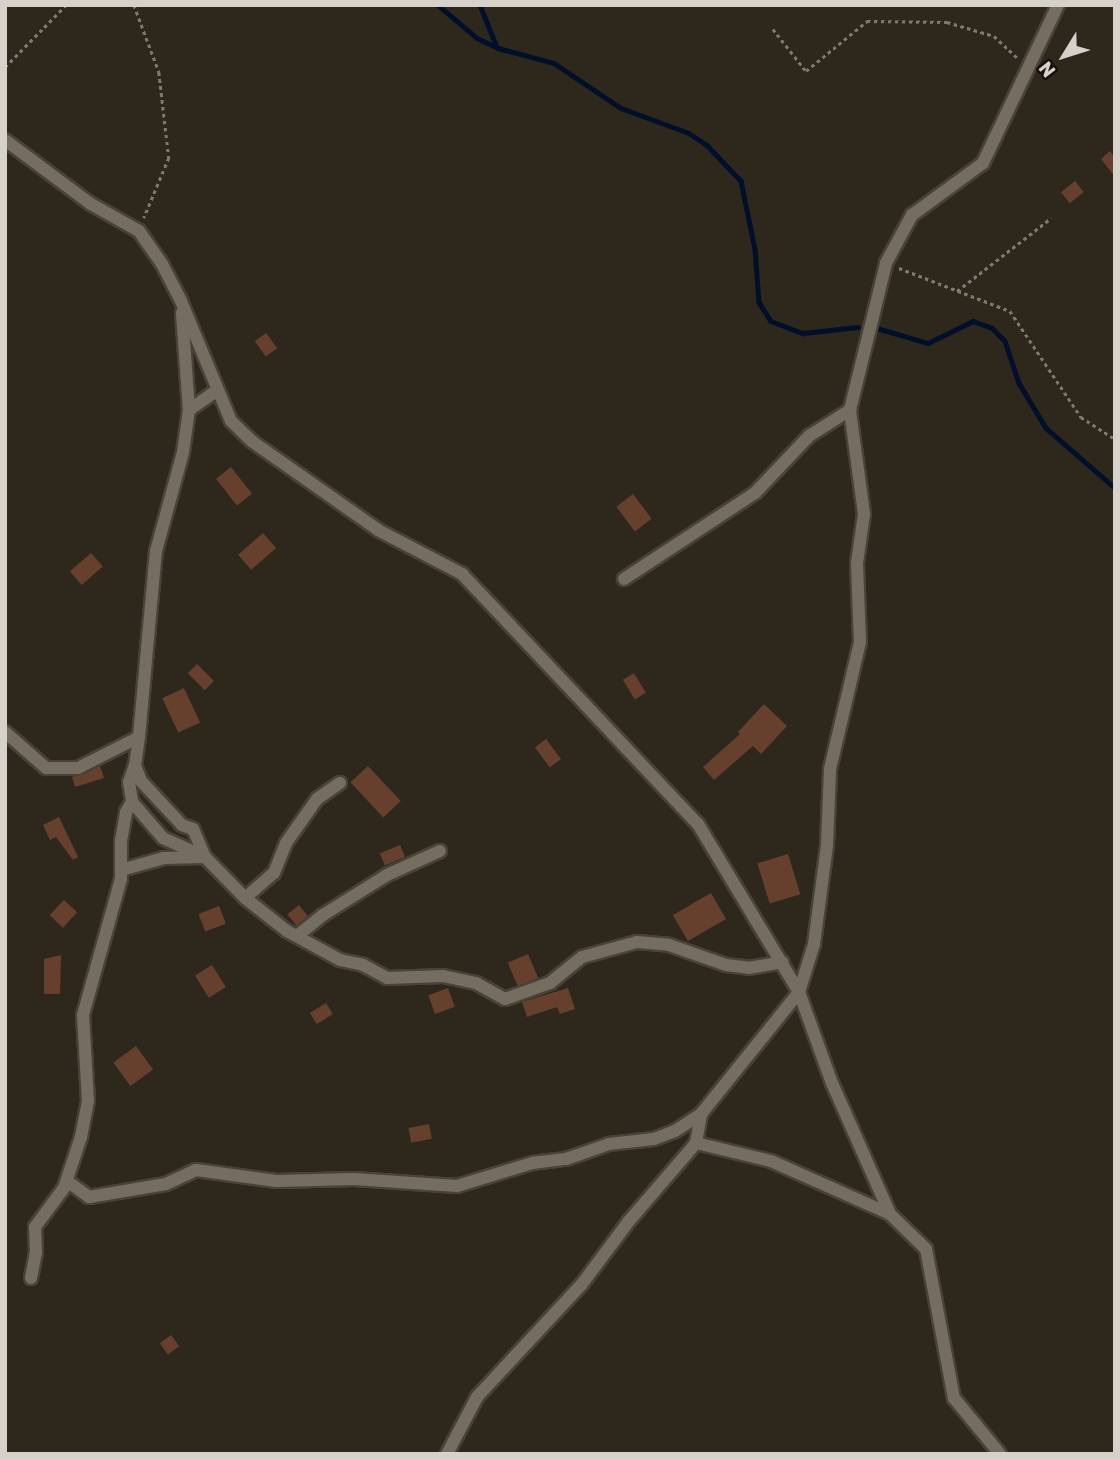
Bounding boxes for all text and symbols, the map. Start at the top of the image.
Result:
north arrow [1029,21,1099,91]
text: N [1034,57,1060,82]

